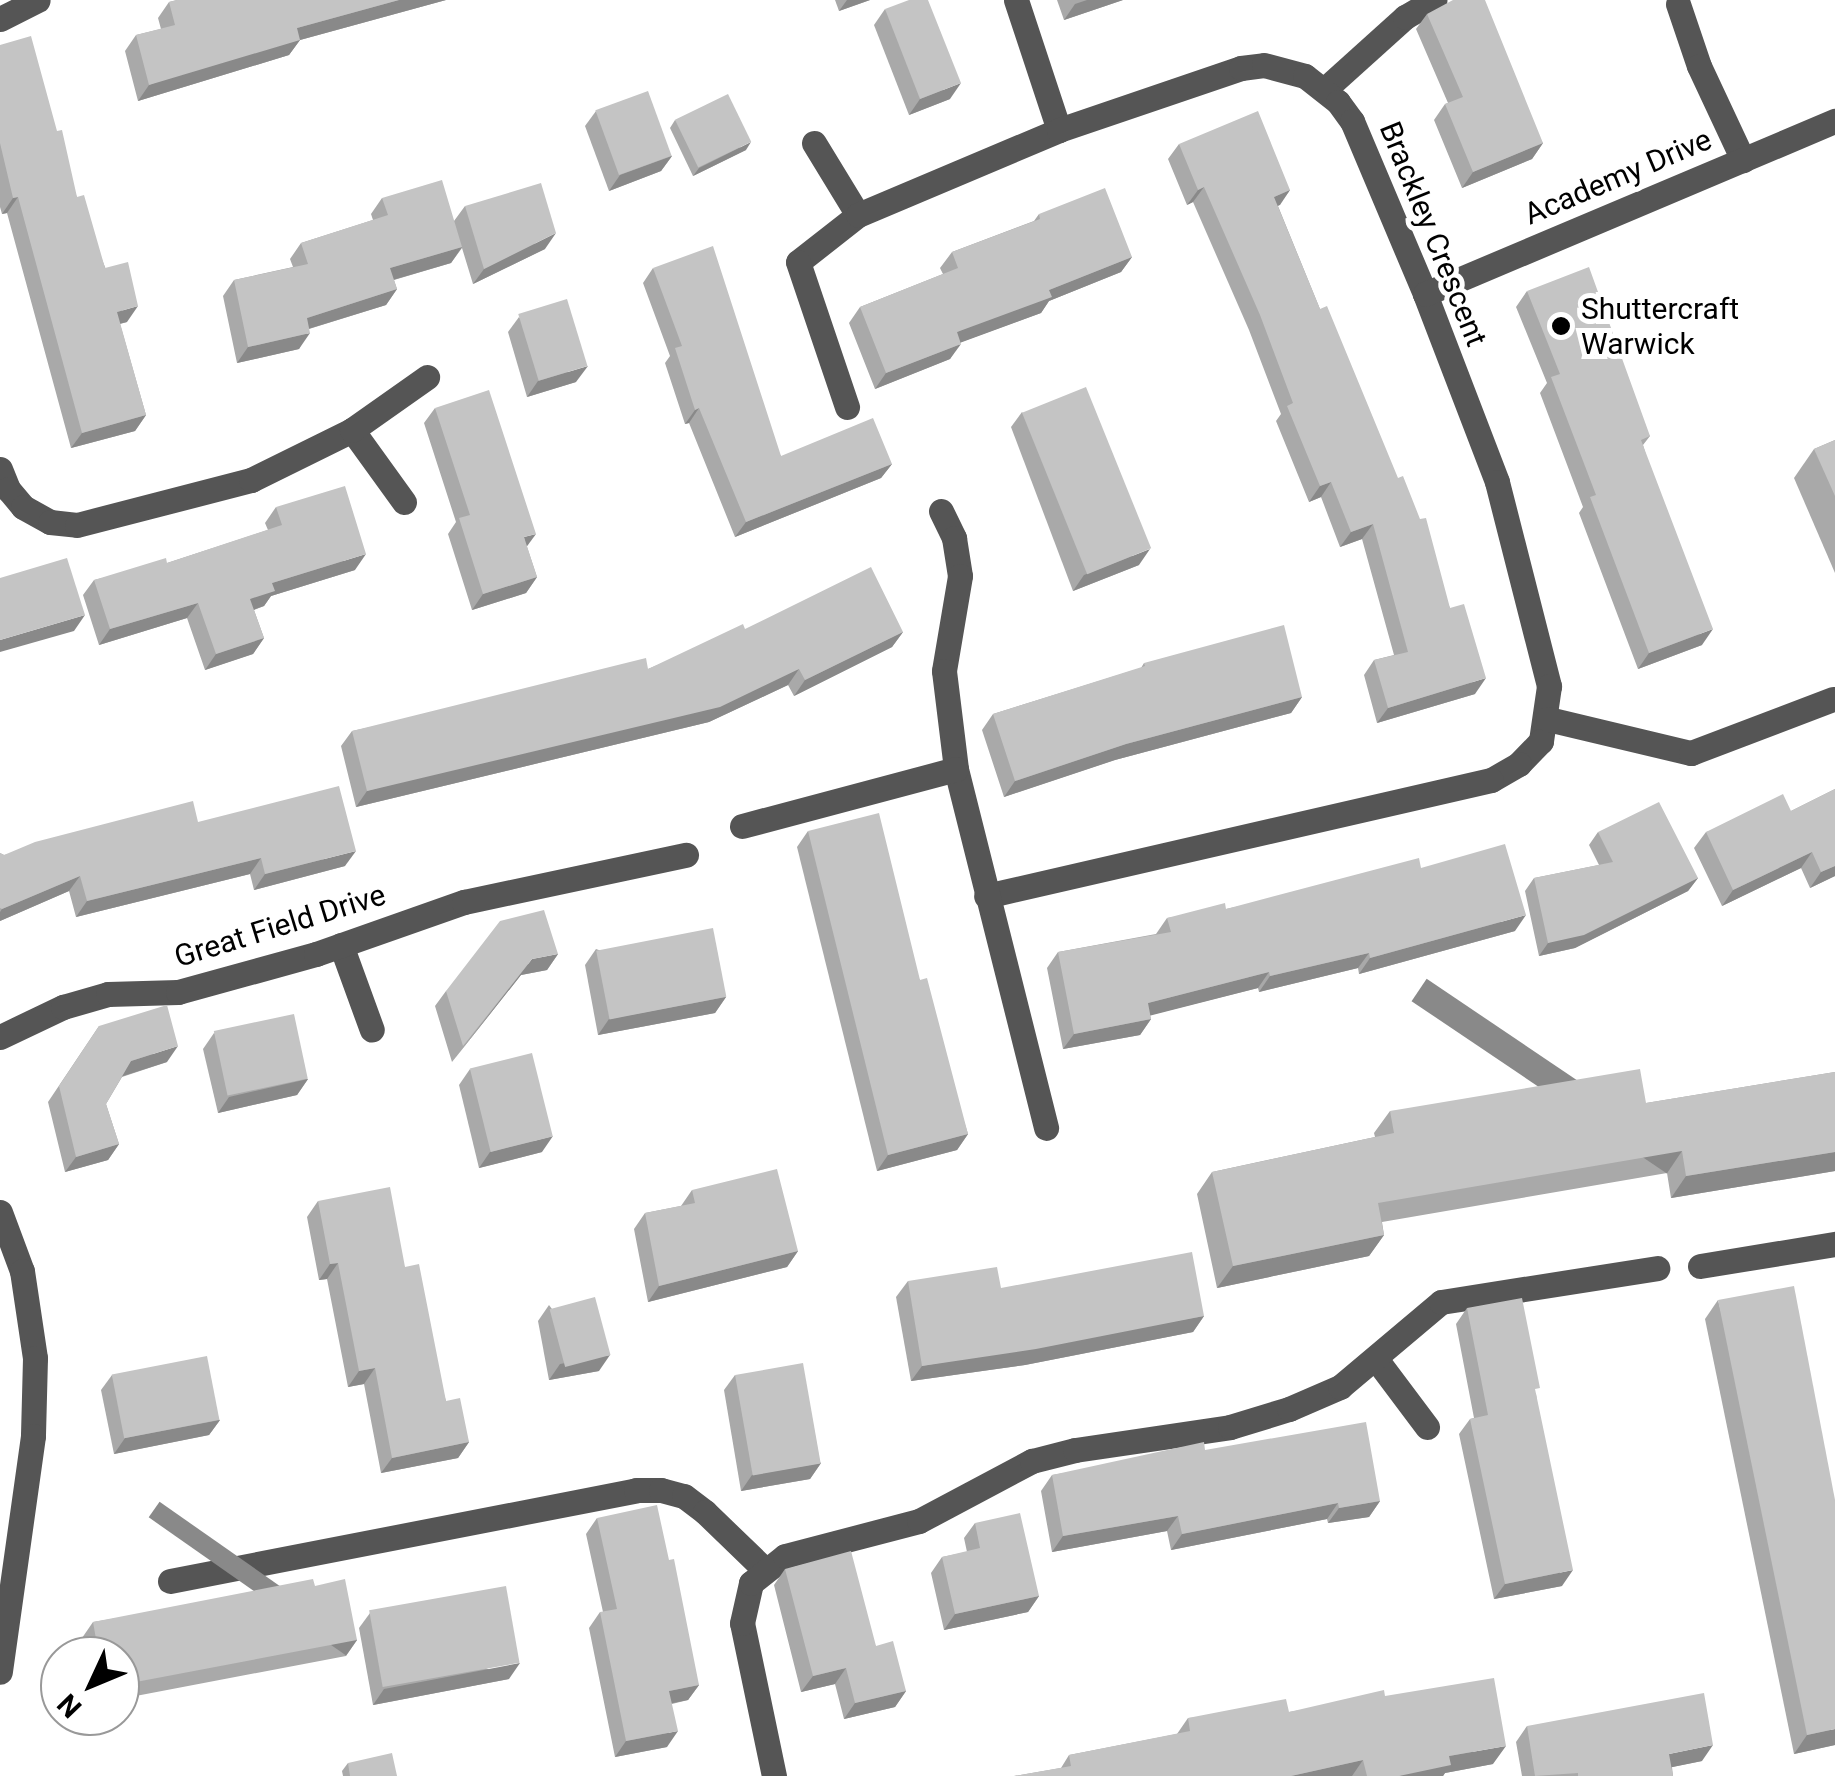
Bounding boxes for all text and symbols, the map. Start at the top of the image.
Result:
street label: Brackley Crescent [1372,116,1494,352]
street label: Academy Drive [1519,121,1717,233]
place label: Shuttercraft Warwick [1581,291,1739,362]
marker: Shuttercraft Warwick [1550,315,1572,337]
street label: Great Field Drive [170,877,390,975]
north arrow [40,1636,140,1736]
text: N [51,1687,88,1724]

